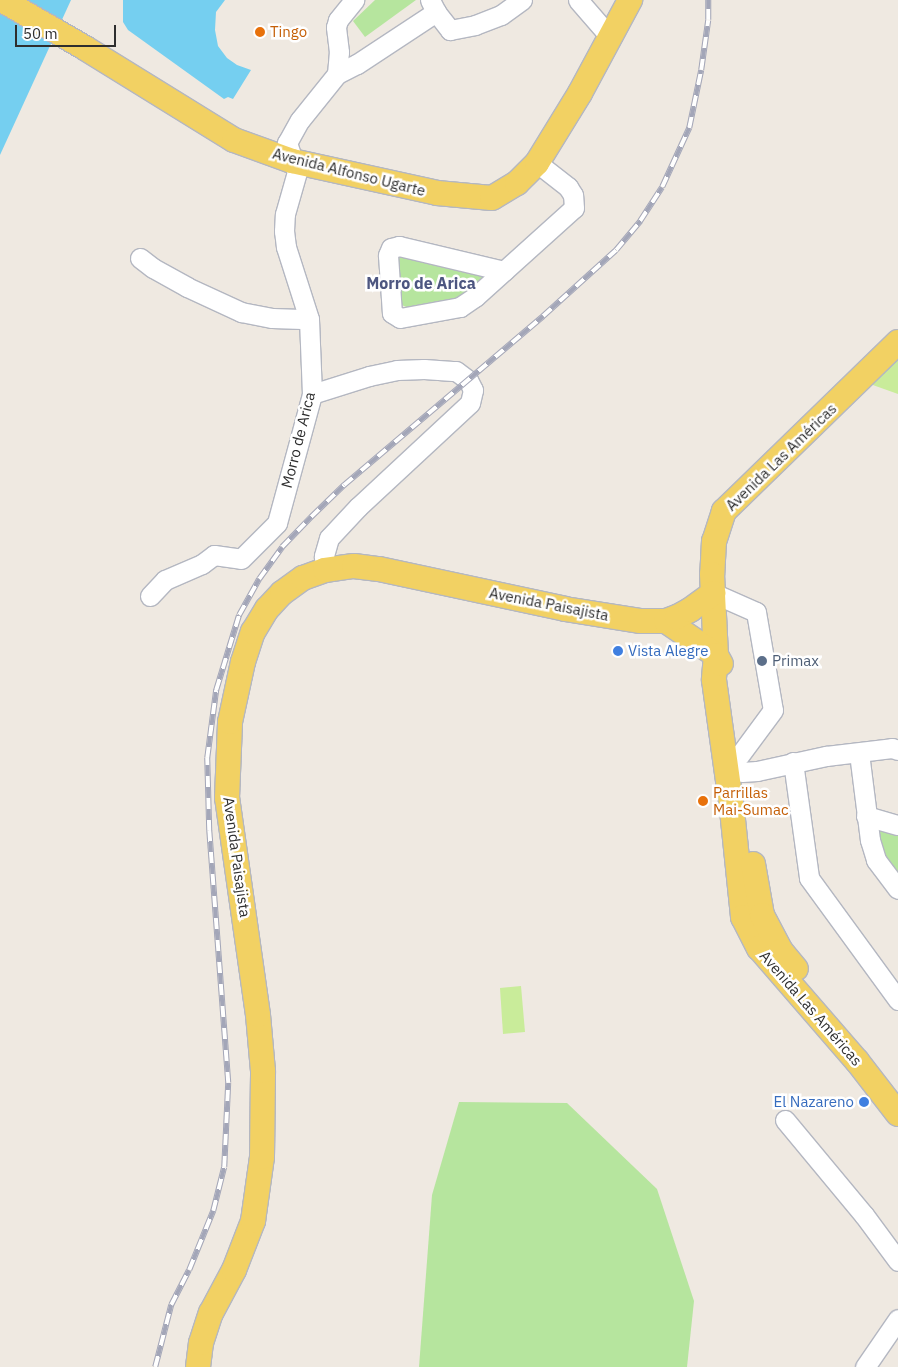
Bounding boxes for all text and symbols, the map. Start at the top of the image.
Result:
scale bar [18,15,119,47]
place label: Tingo [270,23,307,41]
text: 50 m [23,24,58,43]
marker: Tingo [254,26,266,38]
street label: Avenida Alfonso Ugarte [271,144,427,200]
district label: Morro de Arica [366,273,476,293]
street label: Morro de Arica [277,390,319,490]
street label: Avenida Las Américas [722,400,840,514]
street label: Avenida Paisajista [488,584,610,624]
place label: Vista Alegre [628,642,708,660]
marker: Vista Alegre [612,645,624,657]
place label: Primax [772,652,819,670]
marker: Primax [756,655,768,667]
place label: Parrillas Mai-Sumac [713,783,789,818]
marker: Parrillas Mai-Sumac [697,795,709,807]
street label: Avenida Paisajista [220,796,254,918]
street label: Avenida Las Américas [756,947,866,1069]
place label: El Nazareno [773,1093,854,1111]
marker: El Nazareno [858,1096,870,1108]

